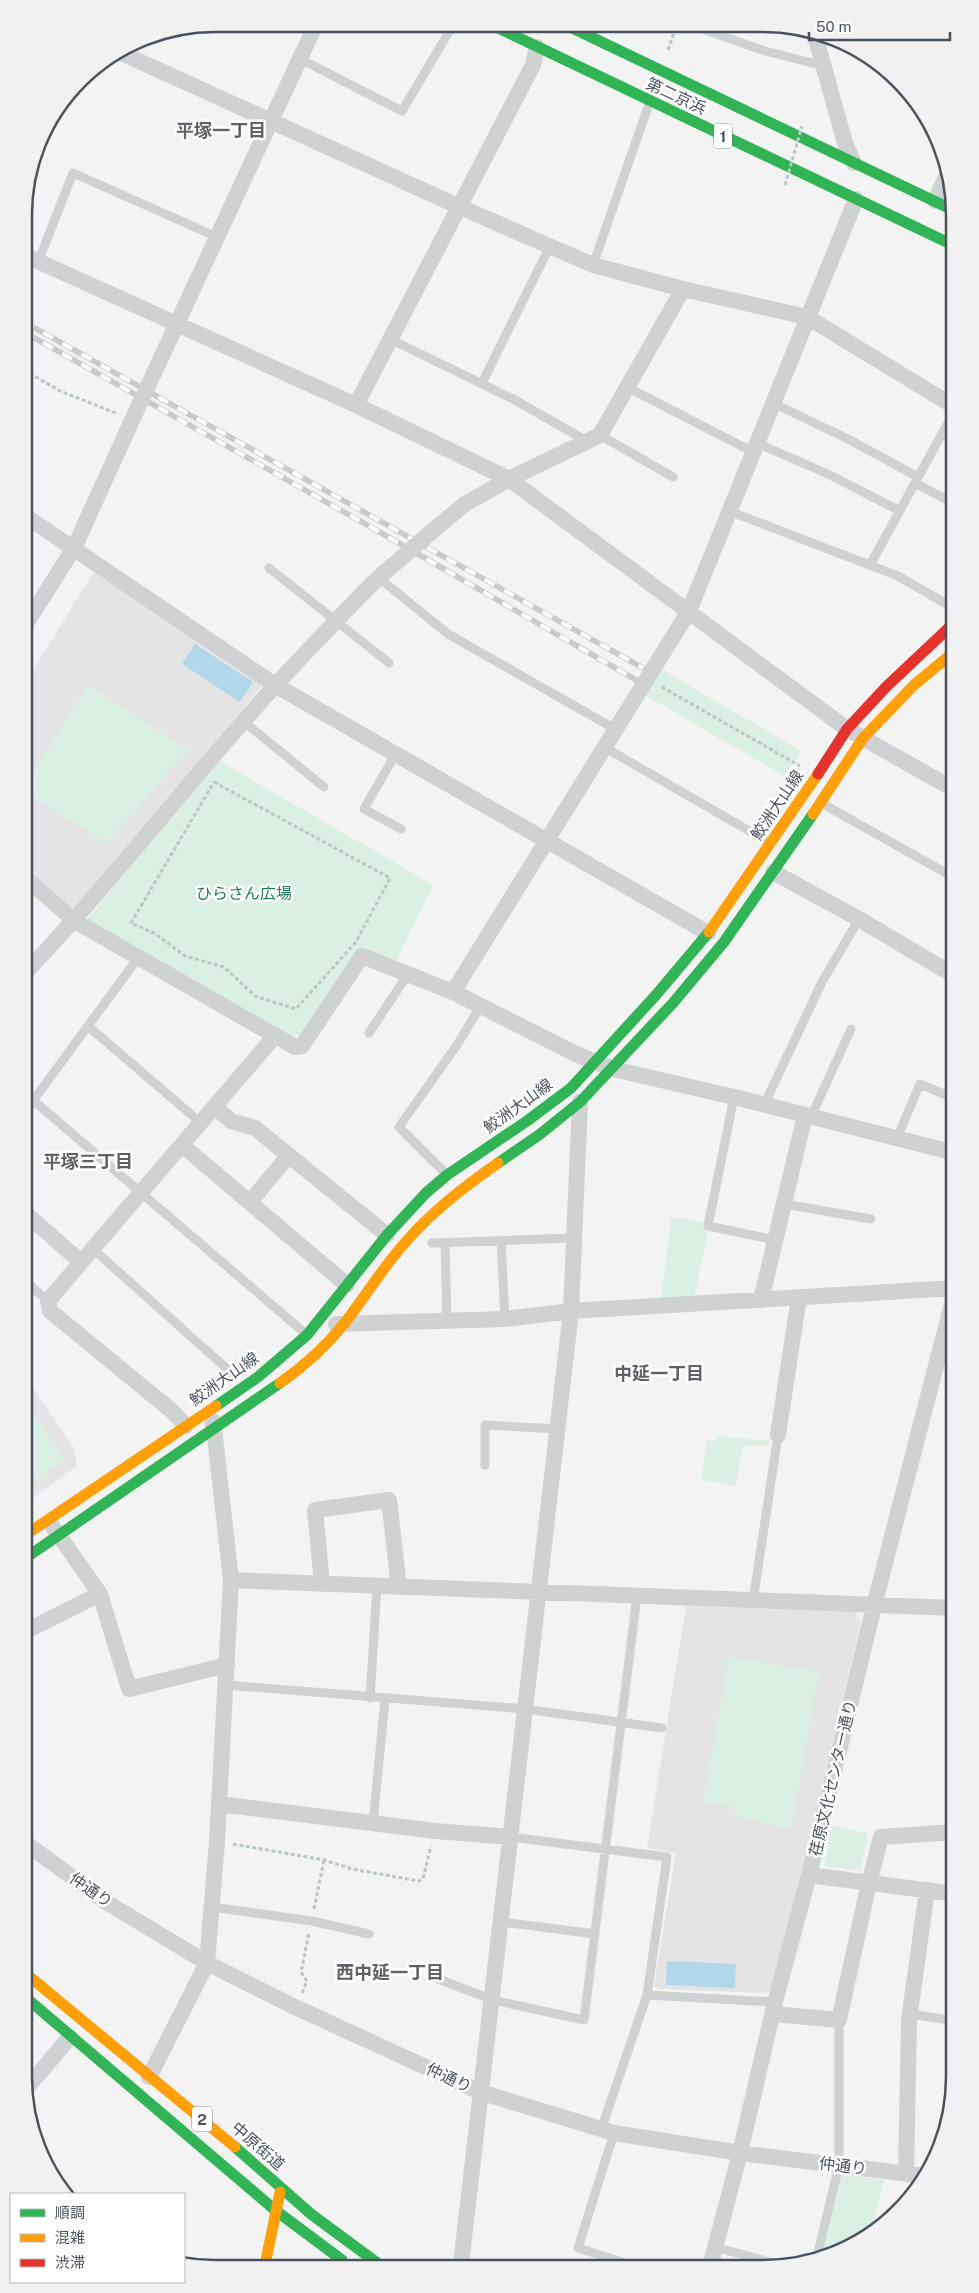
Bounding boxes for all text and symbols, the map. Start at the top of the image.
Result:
scale bar [809,10,950,42]
text: 50 m [816,18,851,35]
street label: 第二京浜 [643,74,709,118]
district label: 平塚一丁目 [176,120,266,141]
road number: 1 [714,124,732,148]
street label: 鮫洲大山線 [747,767,807,843]
park label: ひらさん広場 [196,884,292,903]
street label: 鮫洲大山線 [480,1075,556,1137]
district label: 平塚三丁目 [43,1151,133,1172]
street label: 鮫洲大山線 [186,1348,262,1410]
district label: 中延一丁目 [614,1363,704,1384]
street label: 荏原文化センター通り [806,1698,860,1858]
street label: 仲通り [66,1868,116,1912]
district label: 西中延一丁目 [336,1962,444,1983]
street label: 仲通り [423,2059,475,2097]
road number: 2 [192,2106,212,2132]
street label: 中原街道 [228,2118,288,2174]
street label: 仲通り [818,2154,868,2178]
legend [10,2193,185,2283]
text: 順調 [55,2204,85,2221]
text: 混雑 [55,2229,85,2246]
text: 渋滞 [55,2254,85,2271]

